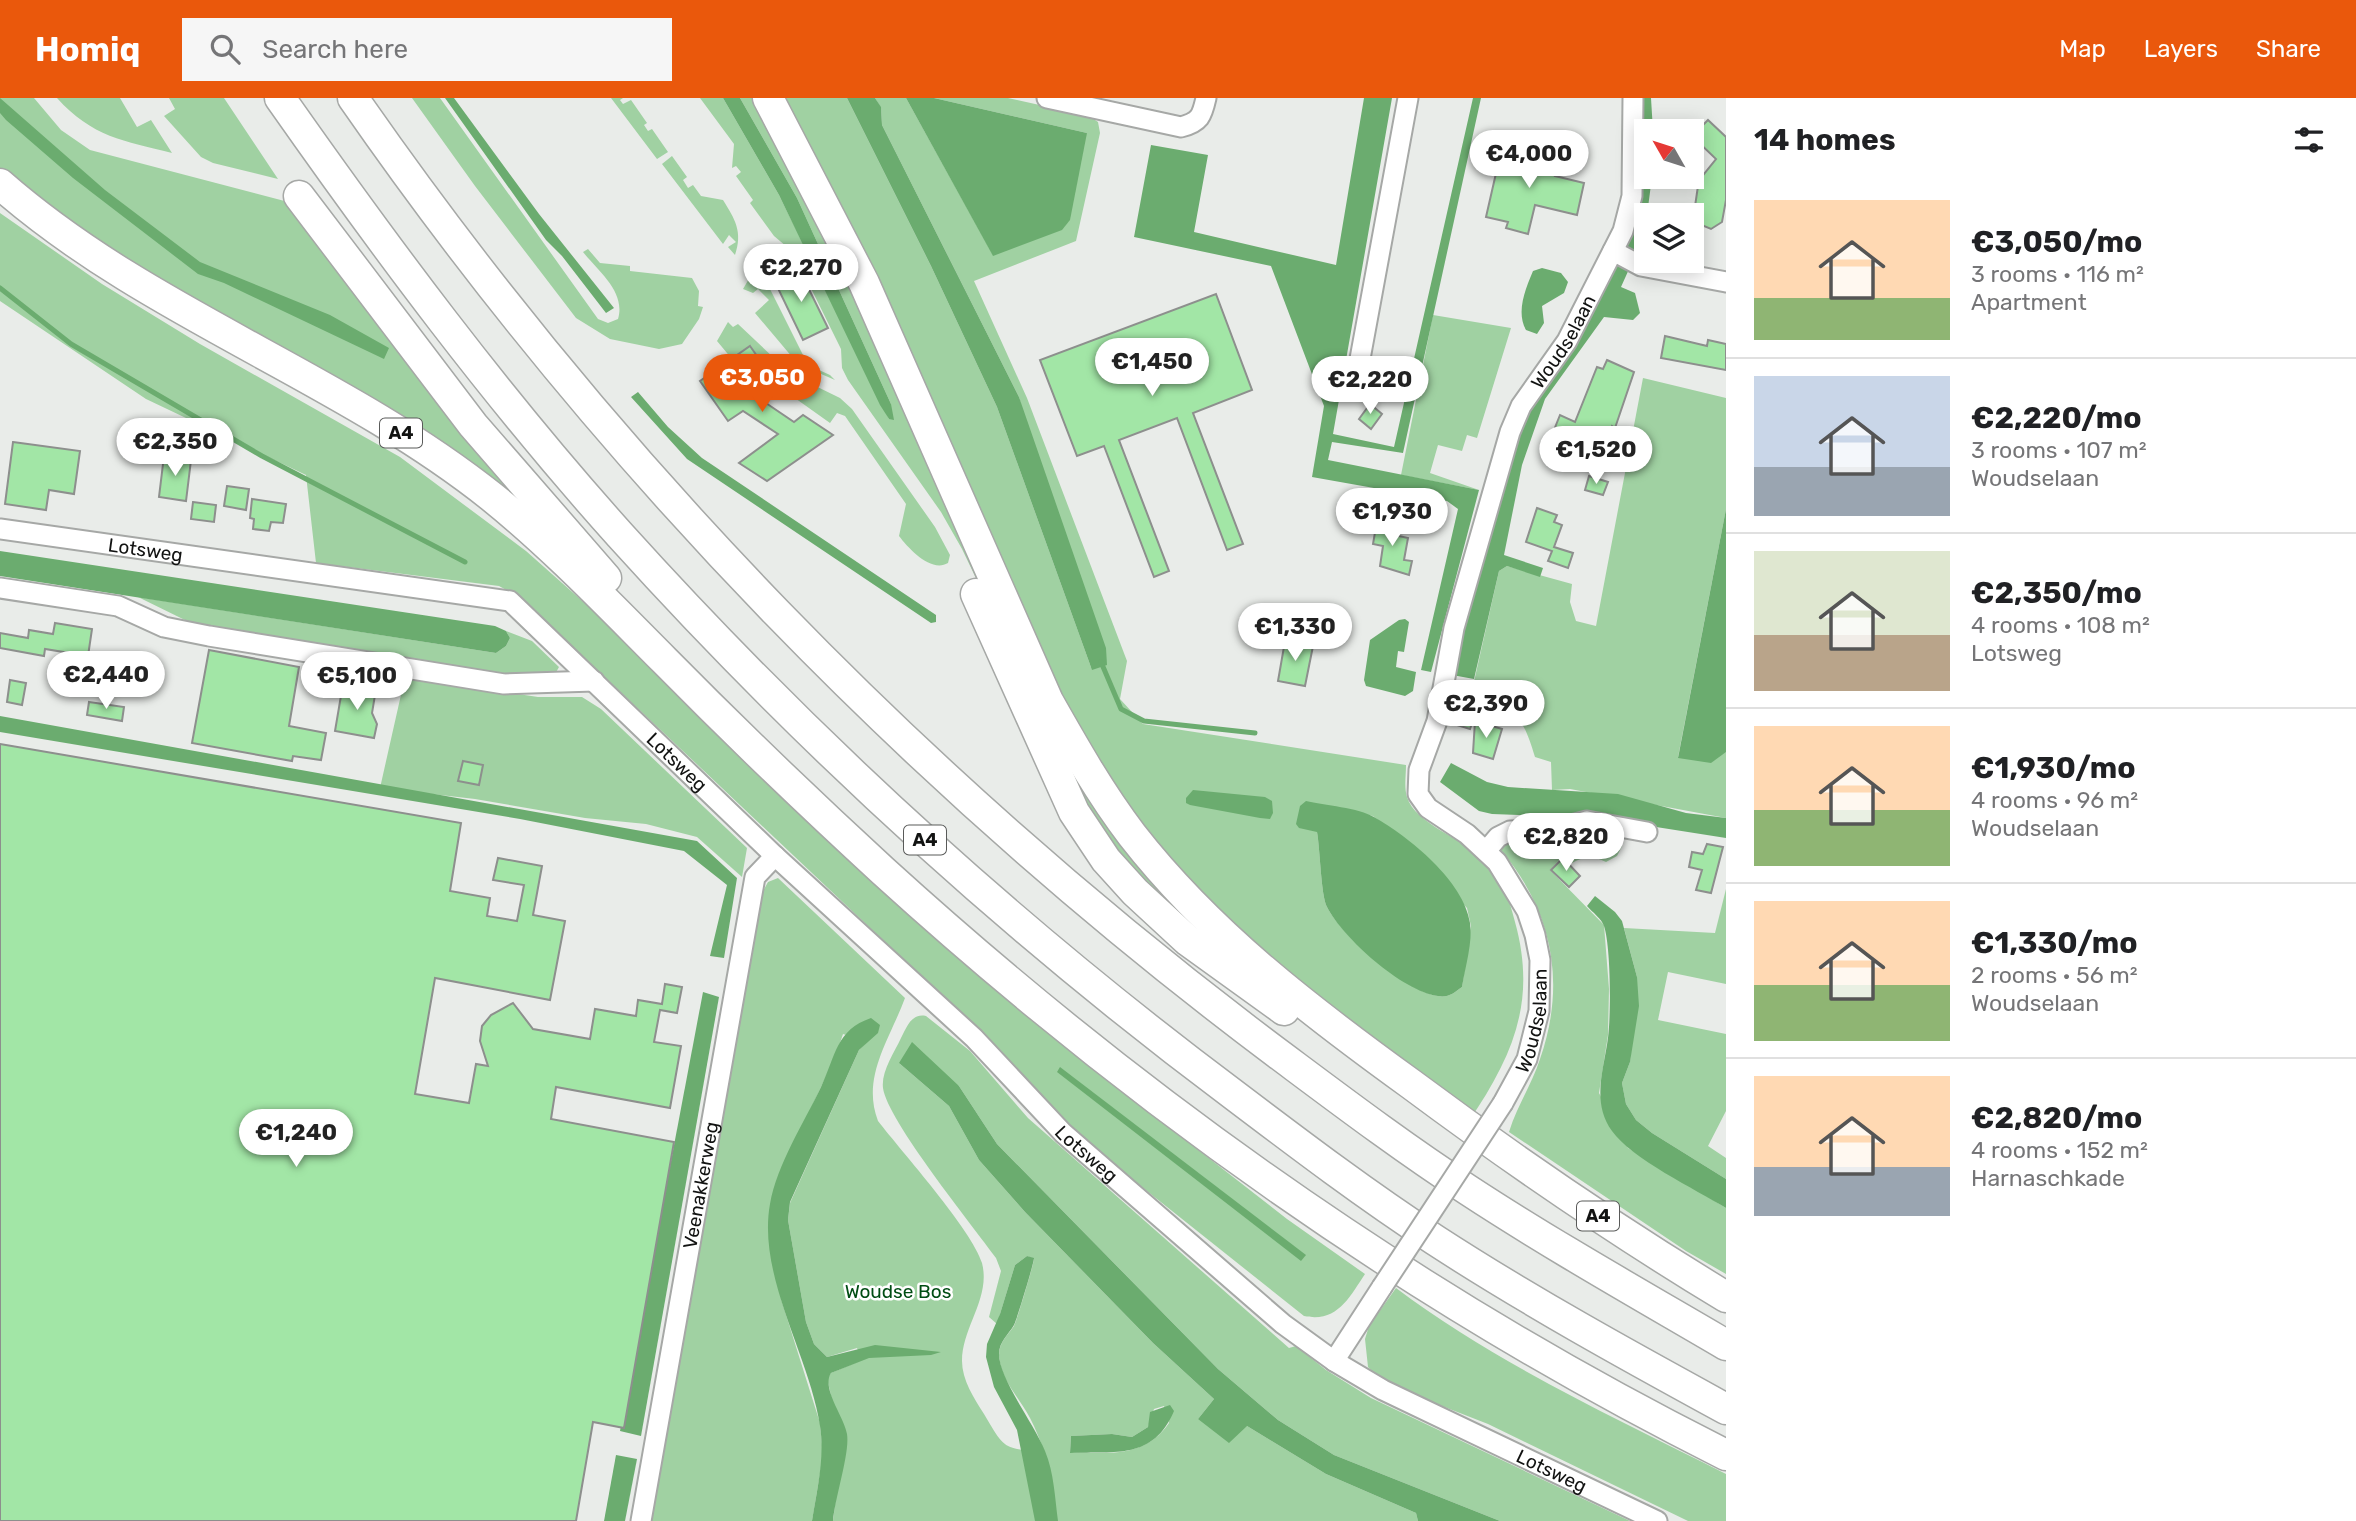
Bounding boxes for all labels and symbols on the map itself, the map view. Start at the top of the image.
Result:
north arrow [1634,119,1704,189]
pin: €4,000 [1472,130,1586,190]
pin: €2,270 [744,244,858,304]
street label: Woudselaan [1526,291,1600,393]
pin: €1,450 [1095,338,1209,398]
pin: €3,050 [705,354,819,414]
pin: €2,220 [1313,356,1427,416]
pin: €2,350 [118,418,232,478]
road number: A4 [380,418,422,447]
pin: €1,520 [1539,426,1653,486]
pin: €1,930 [1335,489,1449,548]
street label: Lotsweg [107,533,184,566]
pin: €1,330 [1238,603,1352,663]
pin: €2,440 [49,652,163,711]
pin: €5,100 [300,652,414,712]
pin: €2,390 [1429,680,1543,740]
street label: Lotsweg [642,727,712,796]
pin: €2,820 [1509,814,1623,873]
road number: A4 [904,826,946,854]
street label: Woudselaan [1510,968,1551,1077]
pin: €1,240 [239,1110,353,1169]
street label: Veenakkerweg [678,1120,723,1251]
street label: Lotsweg [1050,1121,1123,1187]
road number: A4 [1577,1202,1619,1231]
park label: Woudse Bos [845,1280,951,1303]
street label: Lotsweg [1513,1444,1591,1497]

